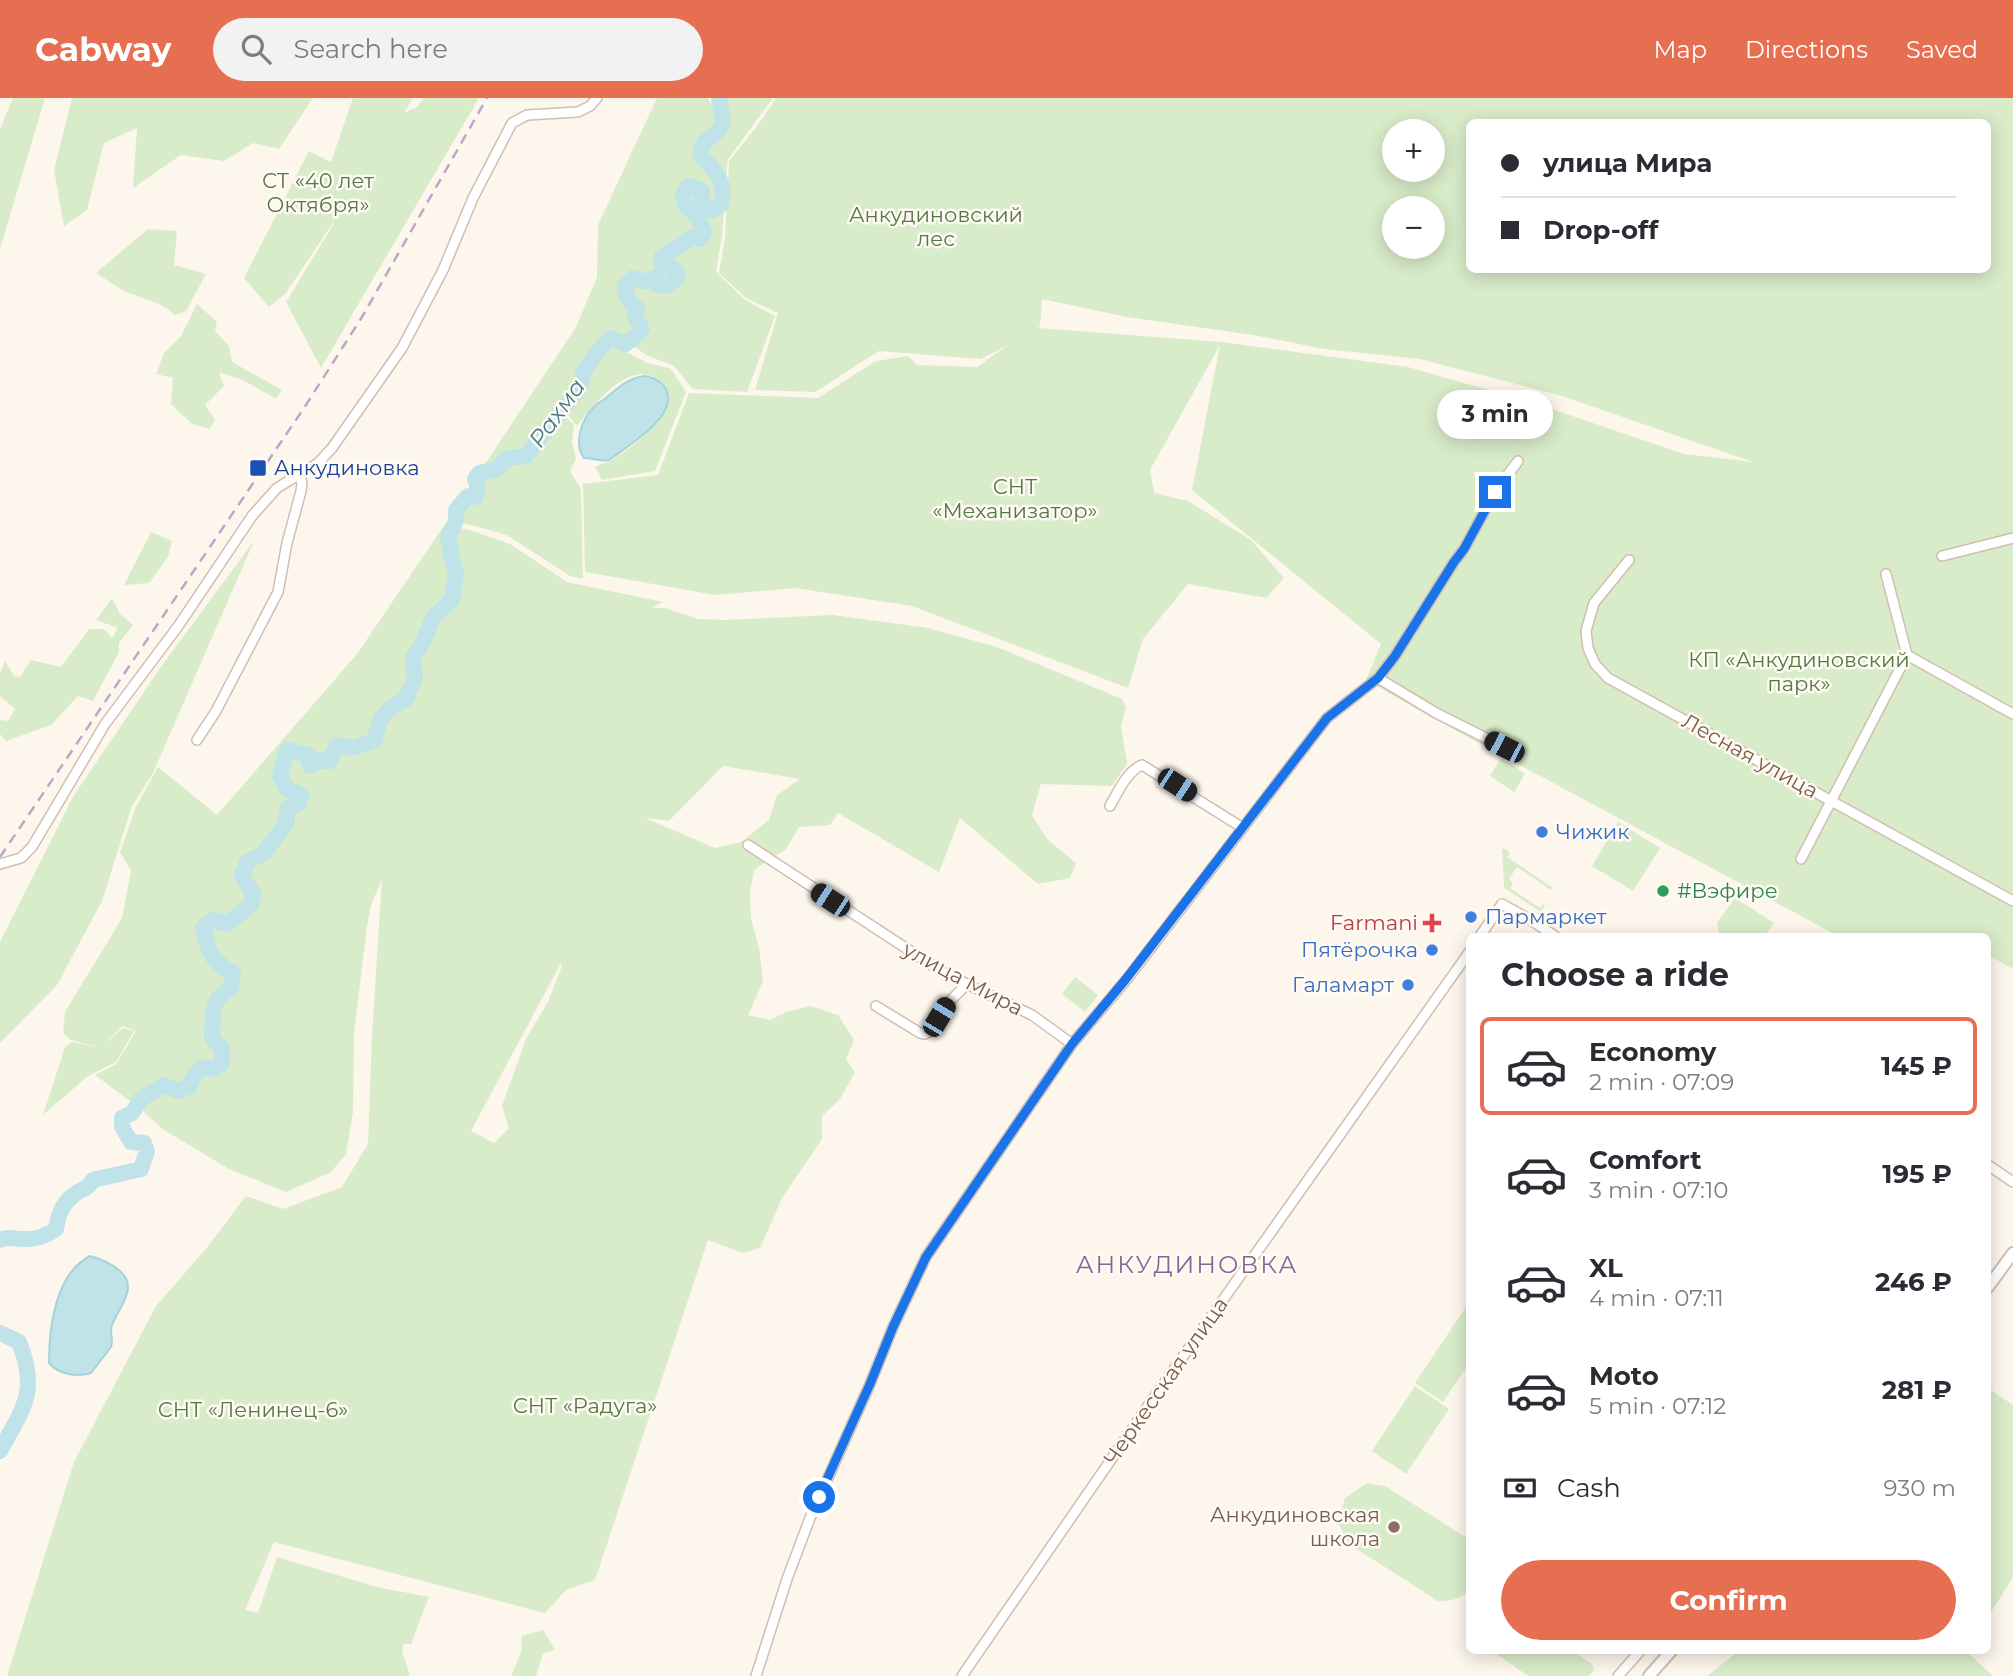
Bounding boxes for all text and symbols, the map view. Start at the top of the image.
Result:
search box [213,18,703,81]
text: Cabway [35,29,171,69]
icon: search [237,30,275,68]
text: Search here [293,33,448,65]
text: Map [1654,35,1707,64]
text: Directions [1745,35,1868,64]
text: Saved [1906,35,1978,64]
map controls [1382,119,1445,259]
button: + [1382,119,1445,182]
text: улица Мира [1543,147,1712,179]
park label: СТ «40 лет Октября» [262,168,374,217]
button: − [1382,196,1445,259]
park label: Анкудиновский лес [849,202,1023,251]
text: Drop-off [1543,214,1658,246]
water label: Рахма [523,373,591,453]
callout: 3 min [1437,390,1553,440]
text: 3 min [1461,400,1529,428]
place label: Анкудиновка [274,455,419,480]
marker: Анкудиновка [248,458,268,478]
park label: СНТ «Механизатор» [932,474,1098,523]
route end [1479,476,1511,508]
park label: КП «Анкудиновский парк» [1688,647,1910,696]
street label: Лесная улица [1678,708,1823,803]
car [1481,728,1528,766]
car [1154,765,1201,805]
place label: Чижик [1556,819,1629,844]
marker: Чижик [1534,824,1550,840]
place label: #Вэфире [1677,878,1778,903]
car [807,880,854,920]
marker: #Вэфире [1655,883,1671,899]
place label: Пармаркет [1485,904,1607,929]
marker: Пармаркет [1463,909,1479,925]
place label: Farmani [1330,910,1418,935]
marker: Farmani [1424,915,1440,931]
street label: улица Мира [898,936,1028,1021]
place label: Пятёрочка [1301,937,1418,962]
marker: Пятёрочка [1424,942,1440,958]
text: Choose a ride [1501,955,1729,994]
place label: Галамарт [1292,972,1394,997]
marker: Галамарт [1400,977,1416,993]
car [920,994,959,1040]
icon: car [1505,1035,1568,1098]
text: Economy [1589,1036,1716,1068]
text: 145 ₽ [1881,1050,1952,1082]
text: 2 min · 07:09 [1589,1068,1734,1096]
icon: car [1505,1143,1568,1206]
text: Comfort [1589,1144,1701,1176]
text: 195 ₽ [1882,1158,1952,1190]
text: 3 min · 07:10 [1589,1176,1729,1204]
district label: АНКУДИНОВКА [1076,1250,1298,1279]
icon: car [1505,1251,1568,1314]
text: XL [1589,1252,1623,1284]
text: 246 ₽ [1875,1266,1952,1298]
text: 4 min · 07:11 [1589,1284,1724,1312]
street label: Черкесская улица [1098,1292,1233,1469]
icon: car [1505,1359,1568,1422]
text: Moto [1589,1360,1659,1392]
text: 281 ₽ [1882,1374,1952,1406]
text: 5 min · 07:12 [1589,1392,1726,1420]
park label: СНТ «Радуга» [513,1393,657,1418]
park label: СНТ «Ленинец-6» [158,1397,348,1422]
icon: cash [1501,1469,1539,1507]
text: Cash [1557,1472,1621,1504]
text: 930 m [1884,1474,1956,1502]
route start [803,1481,835,1513]
place label: Анкудиновская школа [1210,1502,1380,1551]
marker: Анкудиновская школа [1386,1519,1402,1535]
button: Confirm [1501,1560,1956,1640]

